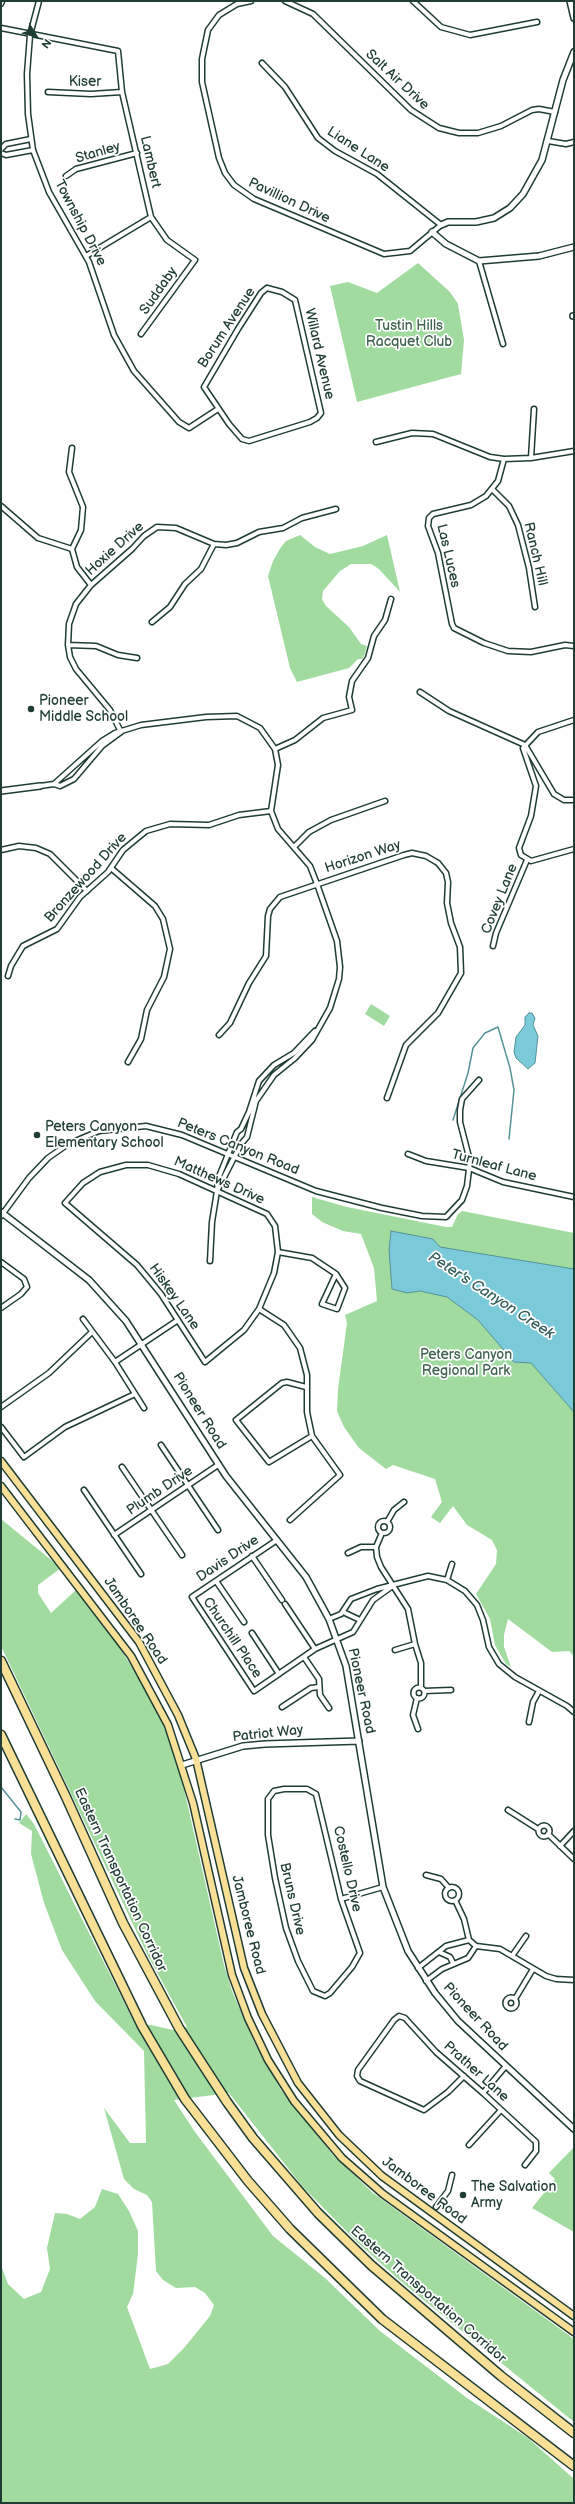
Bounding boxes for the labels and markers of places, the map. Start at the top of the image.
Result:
place label: Pioneer Middle School [39,693,128,726]
marker: Pioneer Middle School [26,704,36,714]
place label: Peters Canyon Elementary School [45,1119,164,1152]
marker: Peters Canyon Elementary School [32,1130,42,1140]
place label: The Salvation Army [471,2179,556,2212]
marker: The Salvation Army [458,2190,468,2200]

